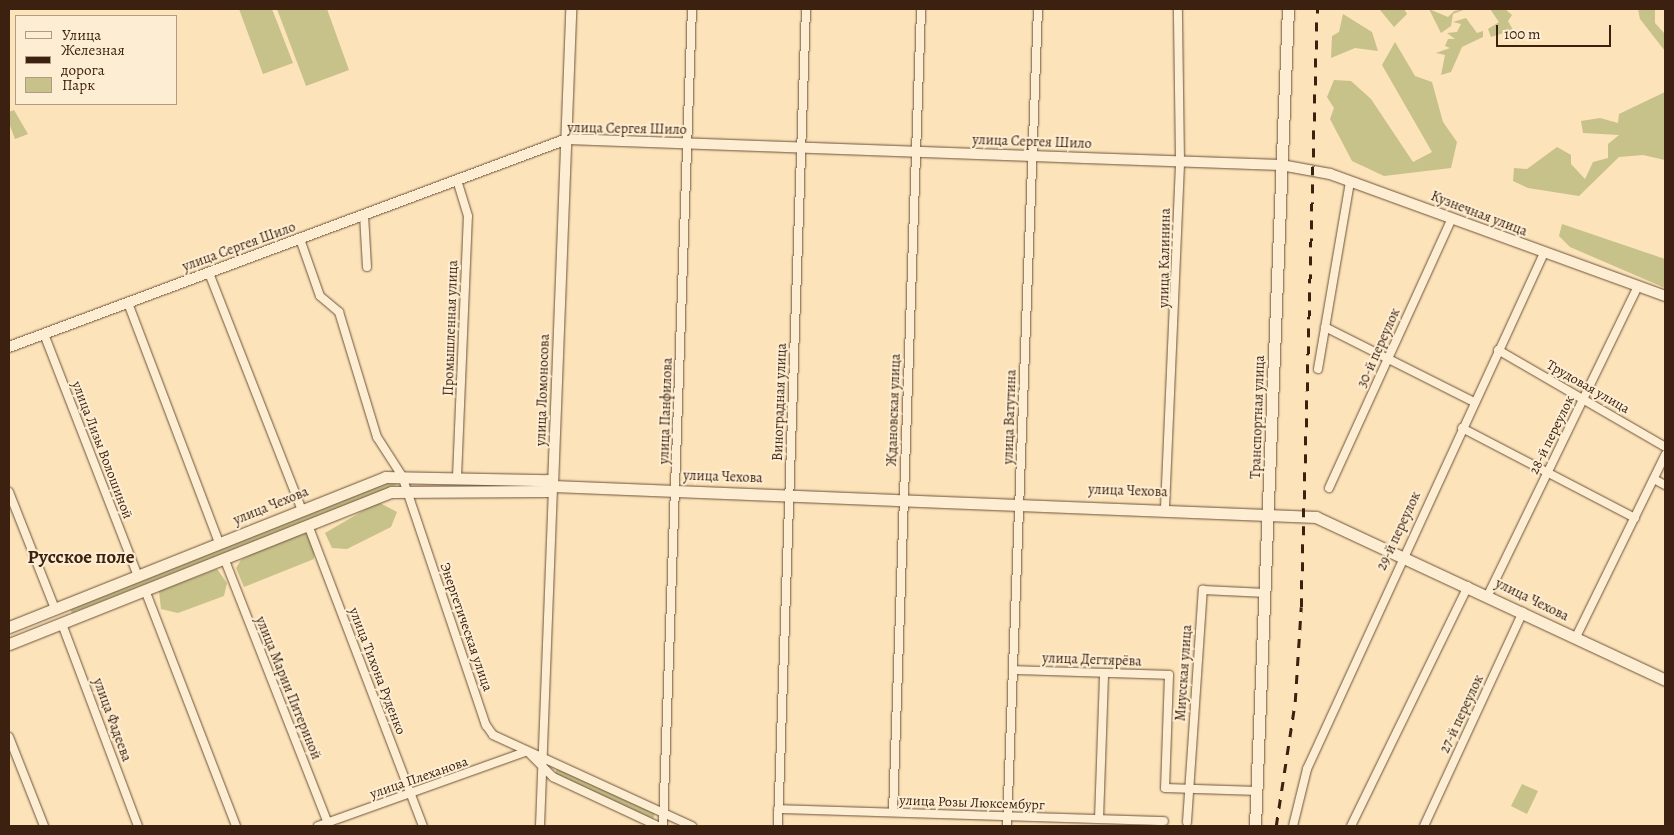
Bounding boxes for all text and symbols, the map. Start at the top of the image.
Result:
legend [15,15,178,105]
scale bar [1499,15,1614,47]
text: 100 m [1504,24,1541,44]
text: Улица [62,25,101,45]
text: Железная дорога [61,40,125,80]
text: Парк [62,75,95,95]
street label: улица Сергея Шило [567,120,687,138]
street label: улица Сергея Шило [972,132,1092,152]
street label: Кузнечная улица [1428,188,1530,240]
street label: улица Калинина [1156,208,1174,308]
street label: улица Сергея Шило [180,219,298,275]
street label: Промышленная улица [440,260,462,396]
street label: 30-й переулок [1354,306,1404,390]
street label: улица Ломоносова [533,334,553,446]
street label: Виноградная улица [770,343,790,461]
street label: Ждановская улица [884,353,904,467]
street label: Транспортная улица [1247,355,1269,479]
street label: Трудовая улица [1544,356,1632,418]
street label: улица Панфилова [656,357,676,465]
street label: улица Ватутина [1000,369,1020,465]
street label: улица Лизы Волошиной [68,379,136,521]
street label: 28-й переулок [1526,393,1578,477]
street label: улица Чехова [683,467,763,487]
street label: улица Чехова [1088,481,1168,501]
street label: улица Чехова [231,483,311,529]
street label: 29-й переулок [1373,489,1425,573]
district label: Русское поле [27,547,135,569]
street label: Энергетическая улица [436,560,496,694]
street label: улица Чехова [1493,575,1571,625]
street label: улица Тихона Руденко [345,605,409,737]
street label: улица Марии Питериной [252,614,324,762]
street label: Миусская улица [1172,624,1196,722]
street label: улица Дегтярёва [1042,650,1142,670]
street label: 27-й переулок [1437,672,1487,756]
street label: улица Фадеева [89,676,135,764]
street label: улица Плеханова [368,753,470,803]
street label: улица Розы Люксембург [899,792,1045,814]

